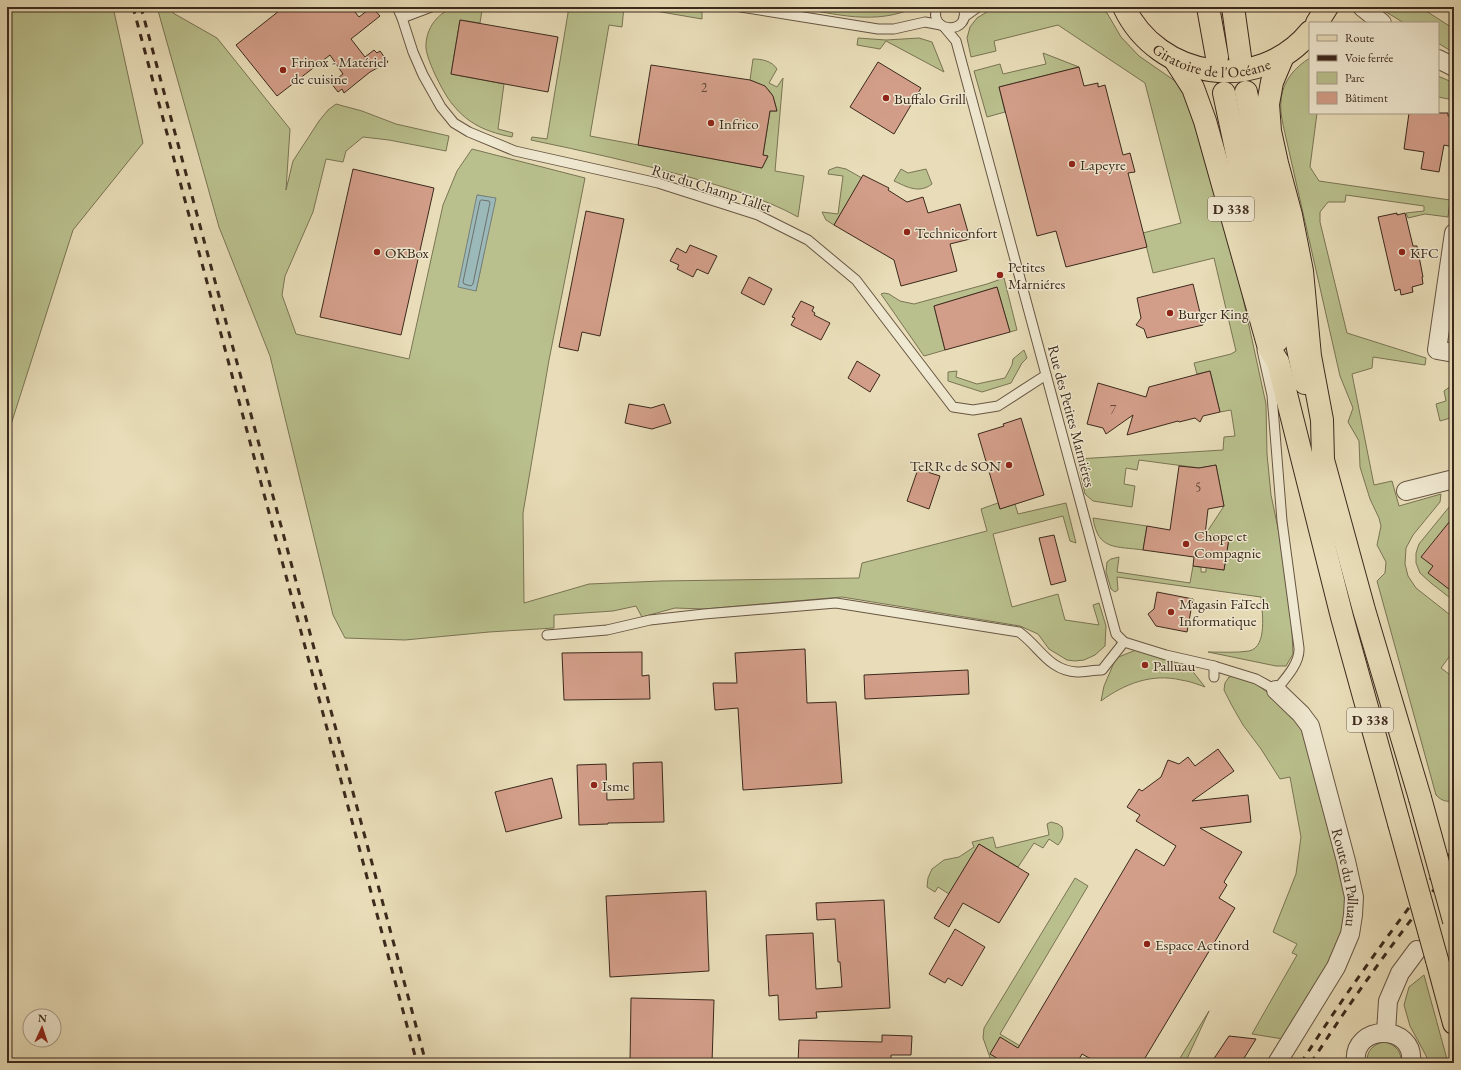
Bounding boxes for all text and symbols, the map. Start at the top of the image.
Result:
legend [1309,22,1439,114]
text: Route [1345,30,1375,46]
street label: Giratoire de l'Océane [1149,39,1273,81]
text: Voie ferrée [1345,50,1394,66]
place label: Frinox - Matériel de cuisine [291,52,387,88]
marker: Frinox - Matériel de cuisine [278,65,288,75]
text: Parc [1345,70,1365,86]
house number: 2 [701,79,708,96]
place label: Buffalo Grill [894,89,966,108]
text: Bâtiment [1345,90,1388,106]
marker: Buffalo Grill [881,93,891,103]
place label: Infrico [719,114,759,133]
marker: Infrico [706,118,716,128]
place label: Lapeyre [1080,155,1126,174]
marker: Lapeyre [1067,159,1077,169]
street label: Rue du Champ Tallet [650,160,775,216]
road number: D 338 [1208,197,1254,221]
place label: Techniconfort [915,223,998,242]
marker: Techniconfort [902,227,912,237]
place label: OKBox [385,243,429,262]
place label: KFC [1410,243,1439,262]
marker: OKBox [372,247,382,257]
marker: KFC [1397,247,1407,257]
place label: Petites Marniéres [1008,257,1066,293]
marker: Petites Marniéres [995,270,1005,280]
place label: Burger King [1178,304,1249,323]
marker: Burger King [1165,308,1175,318]
street label: Rue des Petites Marniéres [1044,343,1100,489]
house number: 7 [1110,401,1117,418]
place label: TeRRe de SON [910,456,1001,475]
marker: TeRRe de SON [1004,460,1014,470]
house number: 5 [1195,479,1201,496]
place label: Chope et Compagnie [1194,526,1261,562]
marker: Chope et Compagnie [1181,539,1191,549]
place label: Magasin FaTech Informatique [1179,594,1270,630]
marker: Magasin FaTech Informatique [1166,607,1176,617]
place label: Palluau [1153,656,1196,675]
marker: Palluau [1140,660,1150,670]
road number: D 338 [1347,708,1393,732]
place label: Isme [602,776,630,795]
marker: Isme [589,780,599,790]
street label: Route du Palluau [1328,826,1364,929]
place label: Espace Actinord [1155,935,1250,954]
marker: Espace Actinord [1142,939,1152,949]
north arrow [22,1008,62,1048]
text: N [38,1011,47,1025]

